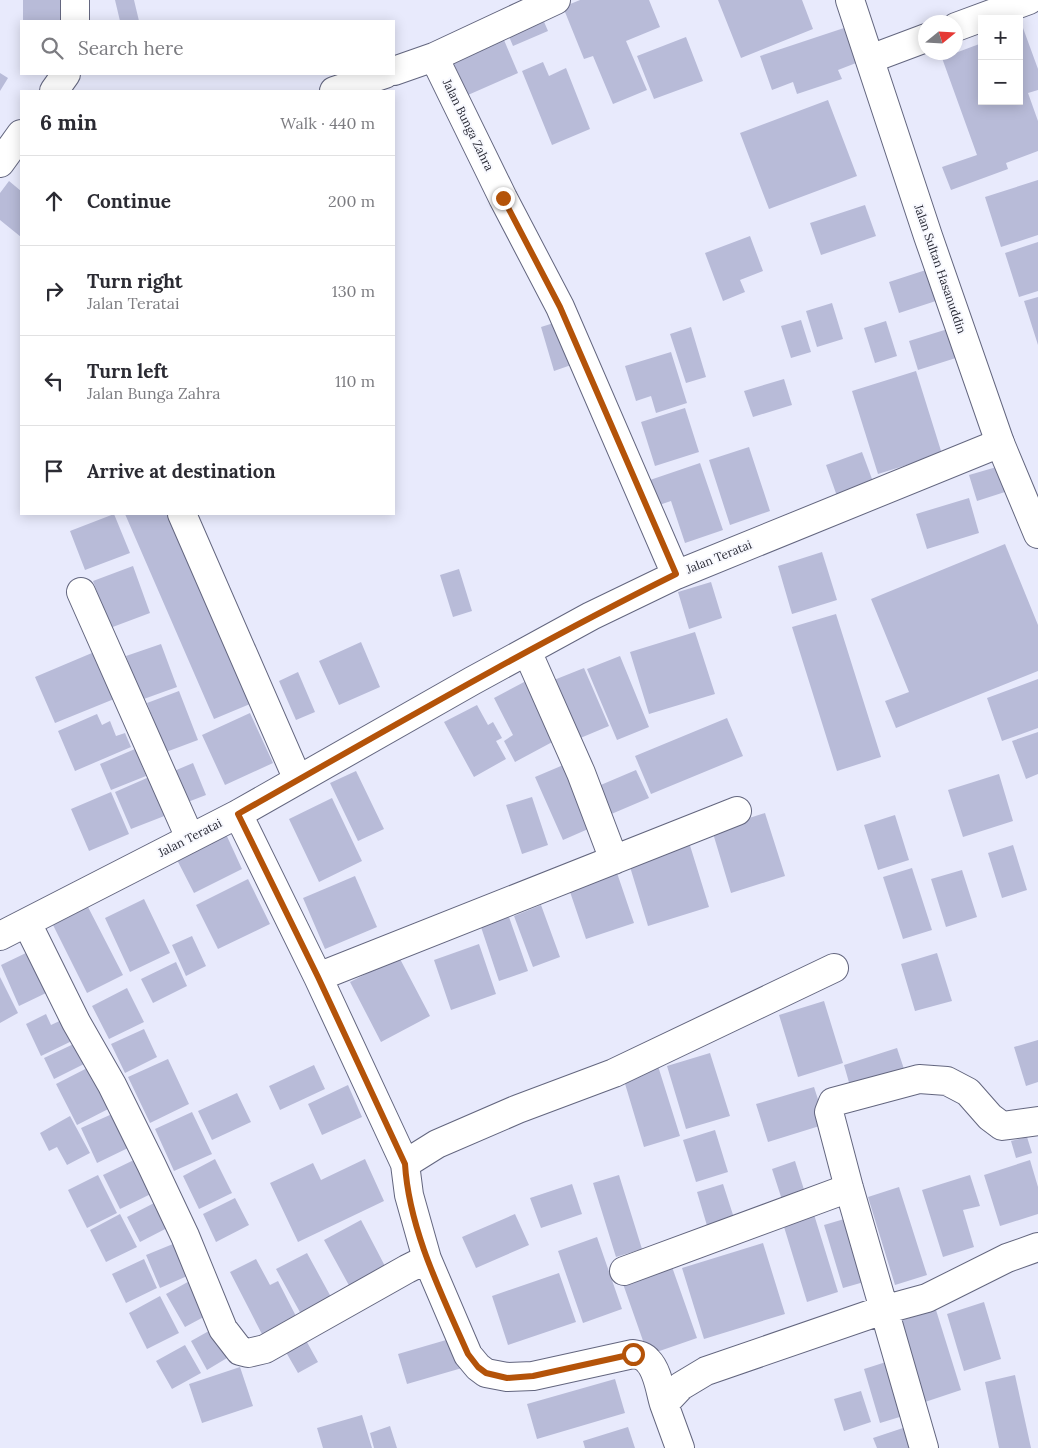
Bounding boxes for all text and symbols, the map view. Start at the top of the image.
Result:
north arrow [918,15,963,60]
map controls [978,15,1023,105]
button: + [978,15,1023,60]
search box [20,20,395,75]
icon: search [38,34,66,62]
text: Search here [78,36,184,60]
button: − [978,60,1023,105]
street label: Jalan Bunga Zahra [439,76,497,173]
text: 6 min [40,109,97,136]
text: Walk · 440 m [280,113,375,133]
icon: ahead [40,187,68,215]
route end [492,187,515,210]
text: Continue [87,189,171,213]
text: 200 m [328,191,375,211]
street label: Jalan Sultan Hasanuddin [911,201,970,335]
text: Turn right [87,269,183,293]
icon: right [40,277,68,305]
text: 130 m [332,281,375,301]
text: Jalan Teratai [87,293,180,313]
text: Turn left [87,359,168,383]
icon: left [40,367,68,395]
text: 110 m [335,371,375,391]
text: Jalan Bunga Zahra [87,383,221,403]
icon: arrive [40,457,68,485]
text: Arrive at destination [87,459,276,483]
street label: Jalan Teratai [683,537,754,577]
street label: Jalan Teratai [155,815,224,860]
route start [622,1343,645,1366]

